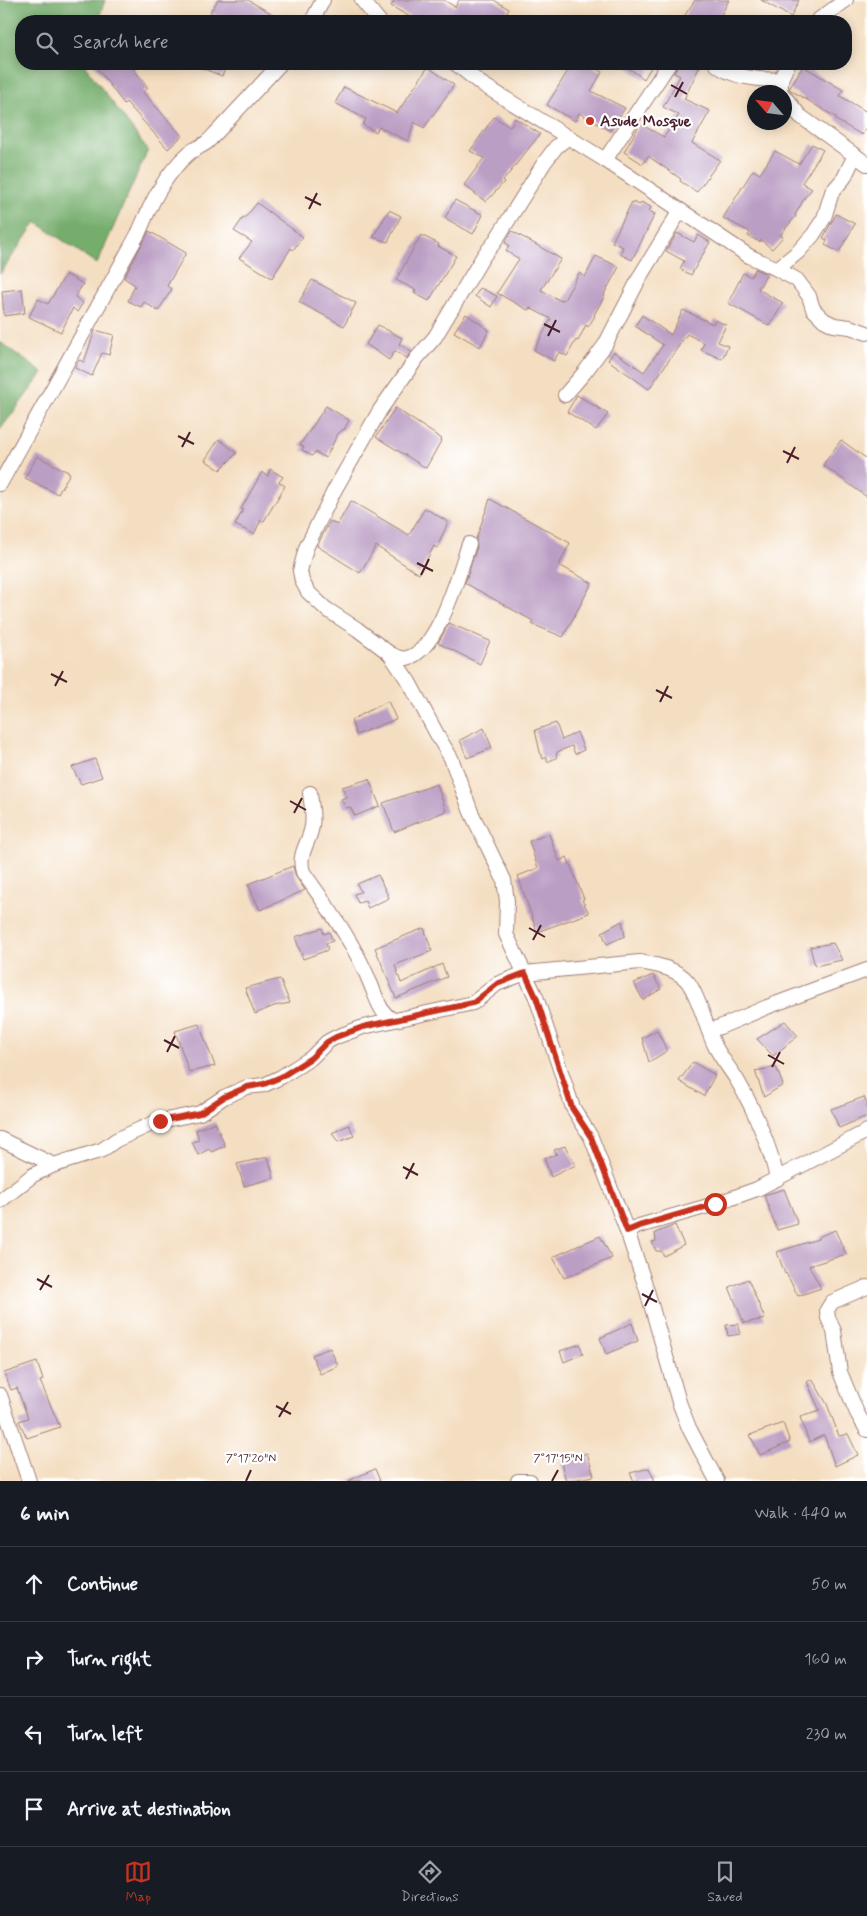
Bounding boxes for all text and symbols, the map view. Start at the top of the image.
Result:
search box [15,15,852,70]
icon: search [33,29,61,57]
text: Search here [73,30,169,55]
north arrow [747,85,792,130]
place label: Asude Mosque [600,111,691,132]
marker: Asude Mosque [584,115,596,127]
route end [149,1110,172,1133]
route start [704,1193,727,1216]
text: 7°17'20"N [226,1451,276,1467]
text: 7°17'15"N [533,1451,583,1467]
text: 6 min [20,1500,70,1528]
text: Walk · 440 m [754,1503,847,1524]
icon: ahead [20,1570,48,1598]
text: Continue [67,1572,138,1597]
text: 50 m [811,1574,847,1595]
icon: right [20,1645,48,1673]
text: Turn right [67,1647,151,1672]
text: 160 m [804,1649,847,1670]
icon: left [20,1720,48,1748]
text: Turn left [67,1722,143,1747]
text: 230 m [806,1724,847,1745]
icon: arrive [20,1795,48,1823]
text: Arrive at destination [67,1797,231,1822]
tab: Map [124,1858,152,1906]
tab: Directions [401,1858,459,1906]
tab: Saved [707,1858,743,1906]

